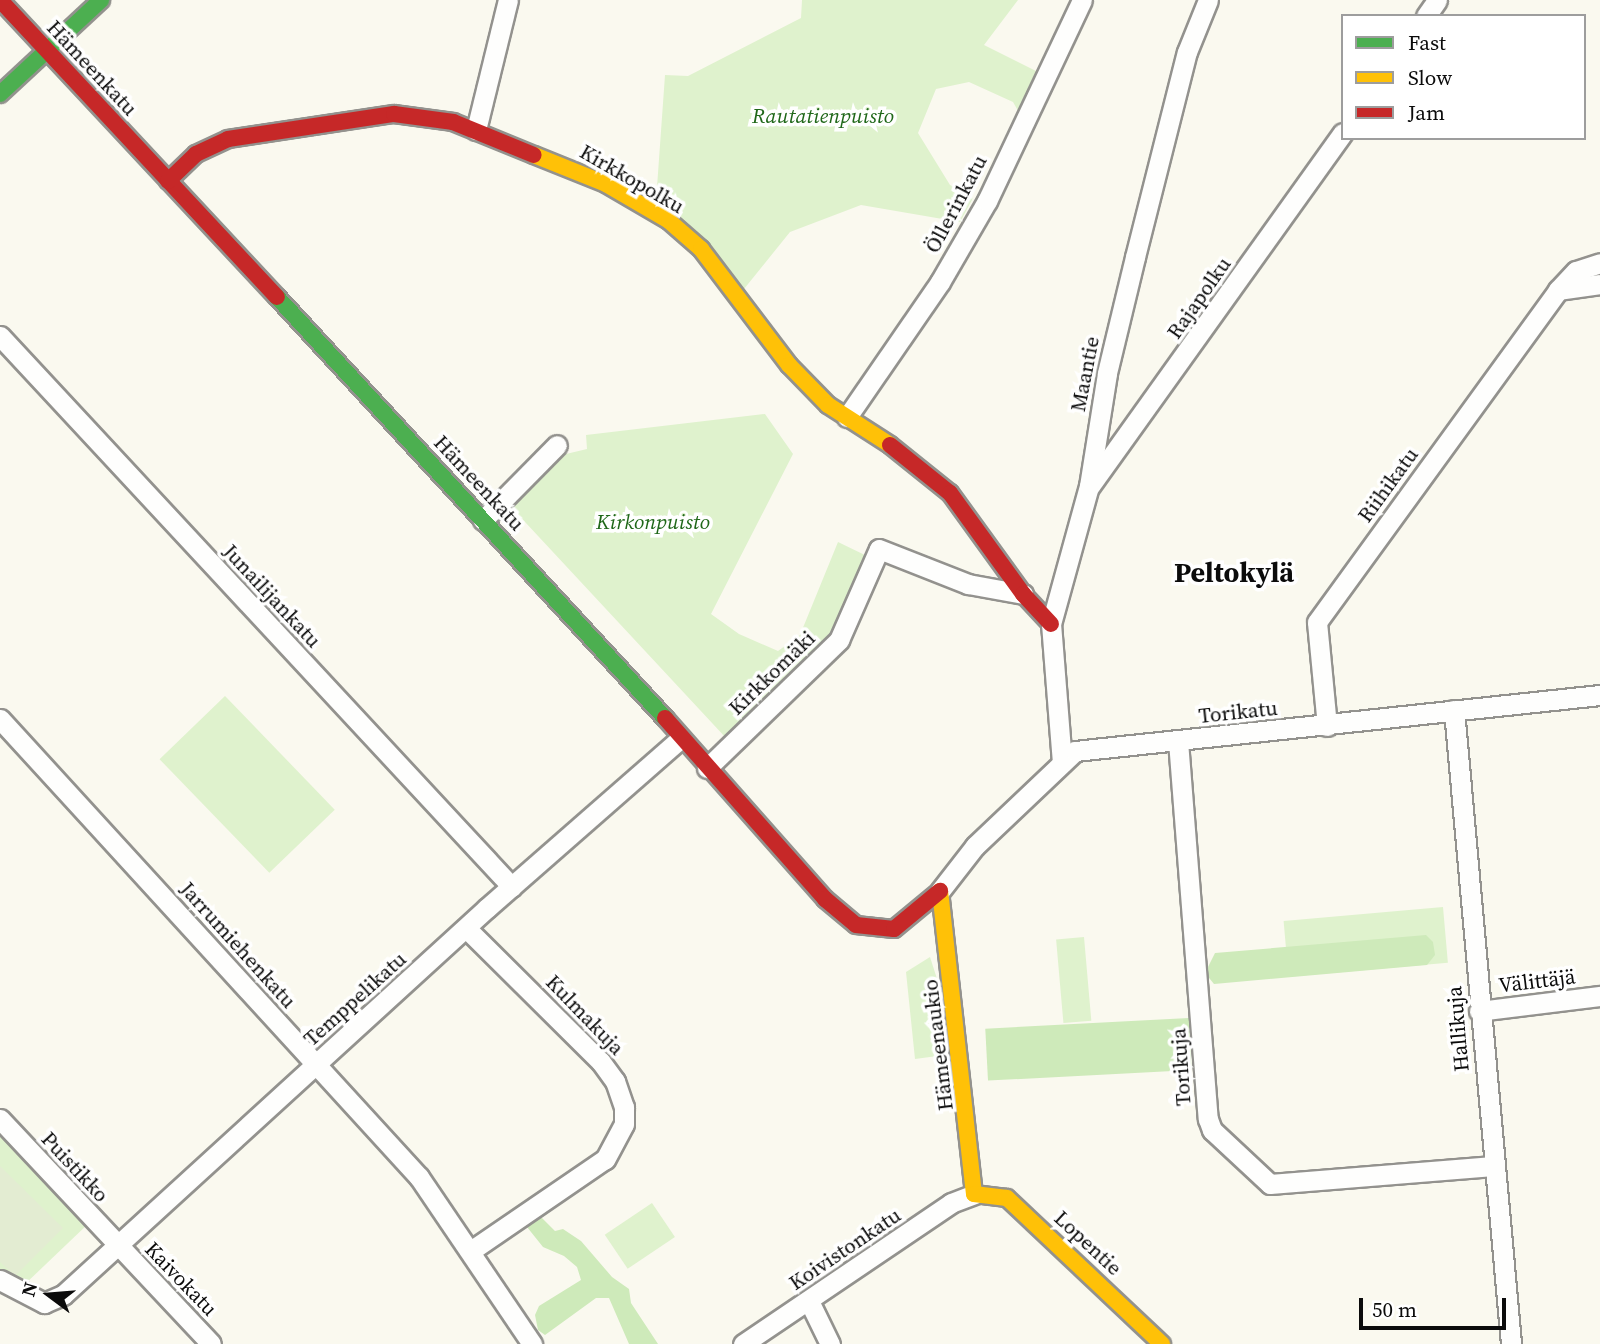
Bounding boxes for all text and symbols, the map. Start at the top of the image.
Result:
legend [1341,14,1586,140]
street label: Hämeenkatu [42,15,142,121]
text: Fast [1408,28,1446,57]
text: Slow [1408,63,1452,92]
text: Jam [1408,98,1445,127]
park label: Rautatienpuisto [752,103,894,129]
street label: Kirkkopolku [575,139,689,219]
street label: Öllerinkatu [920,151,992,257]
street label: Rajapolku [1162,252,1236,344]
street label: Maantie [1065,334,1105,414]
street label: Hämeenkatu [429,430,529,536]
street label: Riihikatu [1352,443,1424,527]
park label: Kirkonpuisto [596,509,710,535]
street label: Junailijankatu [218,539,326,653]
district label: Peltokylä [1174,555,1294,589]
street label: Kirkkomäki [724,626,820,720]
street label: Torikatu [1197,695,1279,729]
street label: Jarrumiehenkatu [175,877,301,1013]
street label: Temppelikatu [299,946,411,1052]
street label: Välittäjä [1497,964,1577,998]
street label: Kulmakuja [541,970,629,1060]
street label: Hämeenaukio [917,978,959,1112]
street label: Hallikuja [1442,985,1474,1073]
street label: Torikuja [1166,1027,1196,1107]
street label: Puistikko [36,1127,114,1207]
street label: Koivistonkatu [784,1202,906,1296]
street label: Lopentie [1049,1205,1127,1281]
street label: Kaivokatu [140,1237,222,1321]
north arrow [14,1260,84,1330]
text: N [14,1279,43,1299]
scale bar [1362,1284,1509,1328]
text: 50 m [1372,1295,1417,1324]

